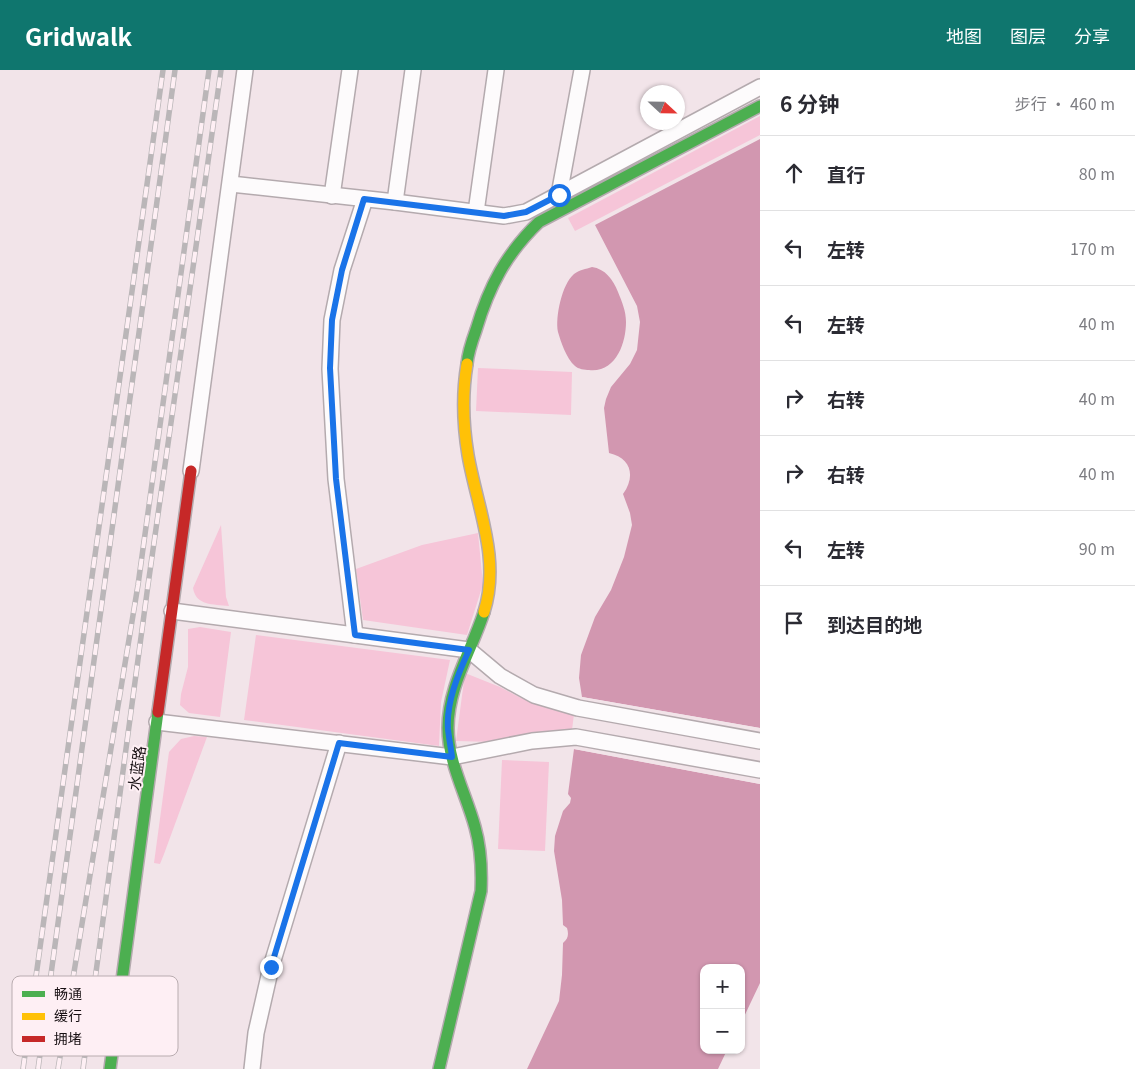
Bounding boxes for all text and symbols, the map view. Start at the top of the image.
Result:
text: Gridwalk [25,18,132,53]
text: 地图 [946,22,982,48]
text: 图层 [1010,22,1046,48]
text: 分享 [1074,22,1110,48]
north arrow [640,85,685,130]
text: 6 分钟 [780,88,839,118]
text: 步行 · 460 m [1015,91,1115,115]
icon: ahead [780,159,808,187]
text: 直行 [827,160,865,187]
text: 80 m [1079,161,1115,185]
route start [548,184,571,207]
icon: left [780,234,808,262]
text: 左转 [827,235,865,262]
text: 170 m [1070,236,1115,260]
icon: left [780,309,808,337]
text: 左转 [827,310,865,337]
text: 40 m [1079,311,1115,335]
icon: right [780,384,808,412]
text: 右转 [827,385,865,412]
text: 40 m [1079,386,1115,410]
icon: right [780,459,808,487]
text: 右转 [827,460,865,487]
text: 40 m [1079,461,1115,485]
icon: left [780,534,808,562]
text: 左转 [827,535,865,562]
text: 90 m [1079,536,1115,560]
icon: arrive [780,609,808,637]
text: 到达目的地 [827,610,922,637]
street label: 水蓝路 [122,744,150,792]
route end [260,956,283,979]
map controls [700,964,745,1054]
button: + [700,964,745,1009]
legend [12,976,178,1056]
text: 畅通 [54,983,82,1003]
text: 缓行 [54,1005,82,1025]
button: − [700,1009,745,1054]
text: 拥堵 [54,1028,82,1048]

